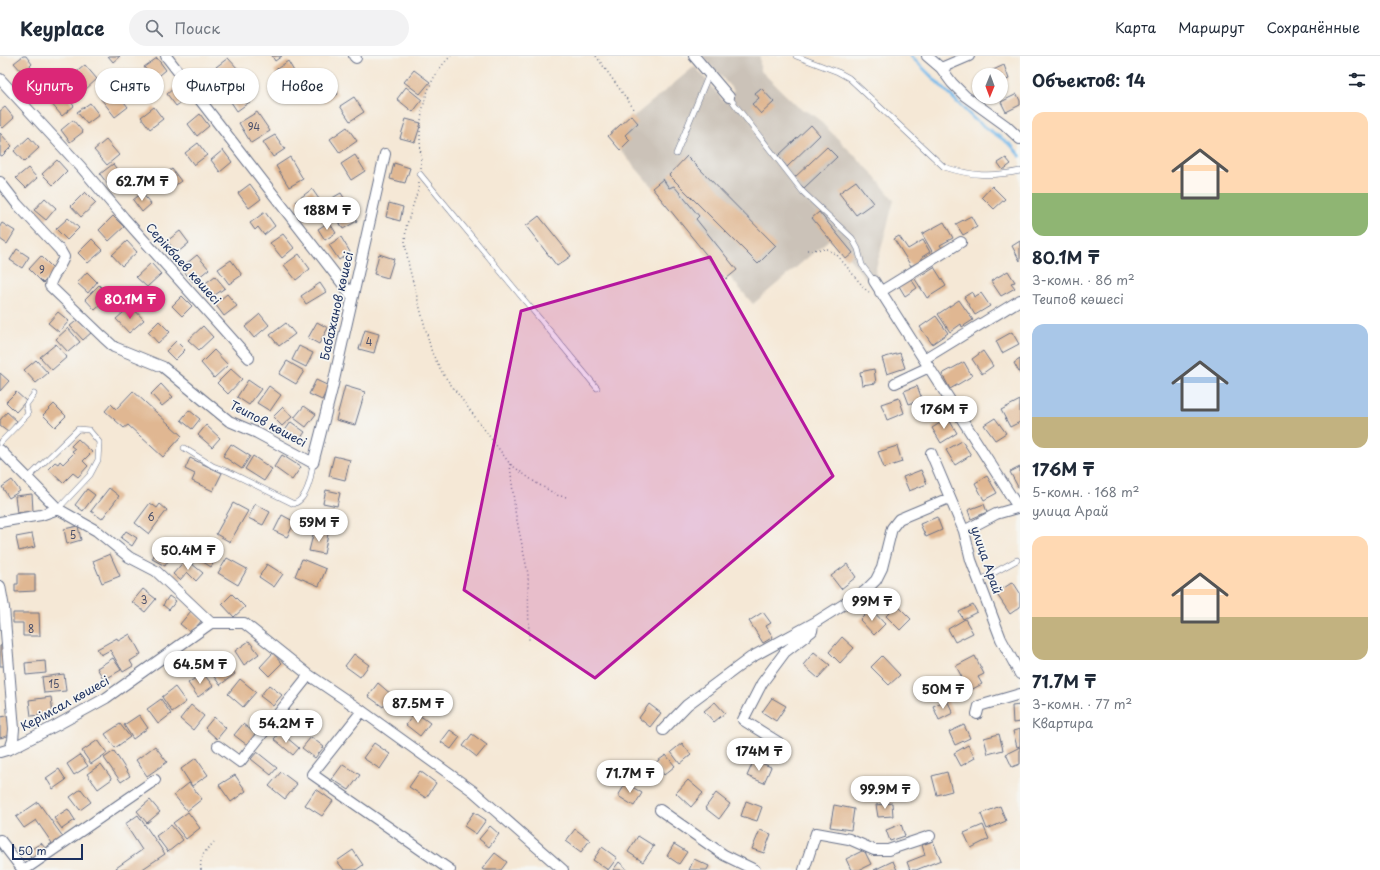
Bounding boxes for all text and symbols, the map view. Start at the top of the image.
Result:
search box [129,10,409,46]
text: Keyplace [20,14,105,42]
text: Поиск [175,16,220,39]
icon: search [143,17,165,39]
text: Карта [1115,17,1156,38]
text: Маршрут [1178,17,1244,38]
text: Сохранённые [1266,17,1360,38]
text: Объектов: 14 [1032,67,1146,93]
chip: Купить [12,68,87,104]
chip: Снять [95,68,164,104]
chip: Фильтры [172,68,259,104]
chip: Новое [267,68,338,104]
north arrow [972,68,1008,104]
map controls [972,68,1008,104]
icon: filters [1346,69,1368,91]
house number: 94 [248,119,261,134]
icon: home [1164,138,1236,210]
pin: 62.7M ₸ [105,168,179,202]
text: 62.7M ₸ [116,171,168,190]
pin: 188M ₸ [294,197,360,231]
text: 188M ₸ [303,200,351,219]
street label: Серікбаев көшесі [142,218,225,308]
text: 80.1M ₸ [1032,244,1099,270]
street label: Бабажанов көшесі [315,250,357,362]
house number: 9 [39,262,45,277]
text: 3-комн. · 86 m² [1032,270,1135,289]
pin: 80.1M ₸ [93,286,167,320]
text: 80.1M ₸ [104,289,156,308]
text: Теипов көшесі [1032,289,1124,308]
house number: 4 [366,334,373,349]
icon: home [1164,350,1236,422]
street label: Теипов көшесі [227,395,310,451]
pin: 176M ₸ [911,396,977,430]
text: 176M ₸ [920,399,968,418]
text: 176M ₸ [1032,456,1094,482]
text: 5-комн. · 168 m² [1032,482,1139,501]
text: улица Арай [1032,501,1108,520]
house number: 6 [147,509,155,524]
pin: 59M ₸ [291,509,347,543]
text: 59M ₸ [299,512,339,531]
street label: улица Арай [967,523,1007,596]
house number: 5 [70,527,76,542]
pin: 50.4M ₸ [151,537,225,571]
text: 50.4M ₸ [161,540,215,559]
icon: home [1164,562,1236,634]
pin: 99M ₸ [844,588,900,622]
text: 99M ₸ [852,591,892,610]
house number: 3 [141,592,147,607]
house number: 8 [28,621,34,636]
pin: 64.5M ₸ [163,651,237,685]
text: 64.5M ₸ [173,654,227,673]
text: 71.7M ₸ [1032,668,1096,694]
street label: Керімсал көшесі [17,671,112,735]
house number: 15 [49,676,59,691]
pin: 50M ₸ [915,676,971,710]
text: 50M ₸ [922,679,964,698]
pin: 87.5M ₸ [381,690,455,724]
text: 87.5M ₸ [392,693,444,712]
text: 3-комн. · 77 m² [1032,694,1132,713]
pin: 54.2M ₸ [249,710,323,744]
text: 54.2M ₸ [258,713,314,732]
text: Квартира [1032,713,1093,732]
pin: 174M ₸ [726,738,792,772]
text: 174M ₸ [736,741,782,760]
pin: 71.7M ₸ [593,760,667,794]
text: 71.7M ₸ [606,763,654,782]
pin: 99.9M ₸ [848,776,922,810]
text: 99.9M ₸ [860,779,910,798]
scale bar [12,842,83,861]
text: 50 m [18,842,47,859]

